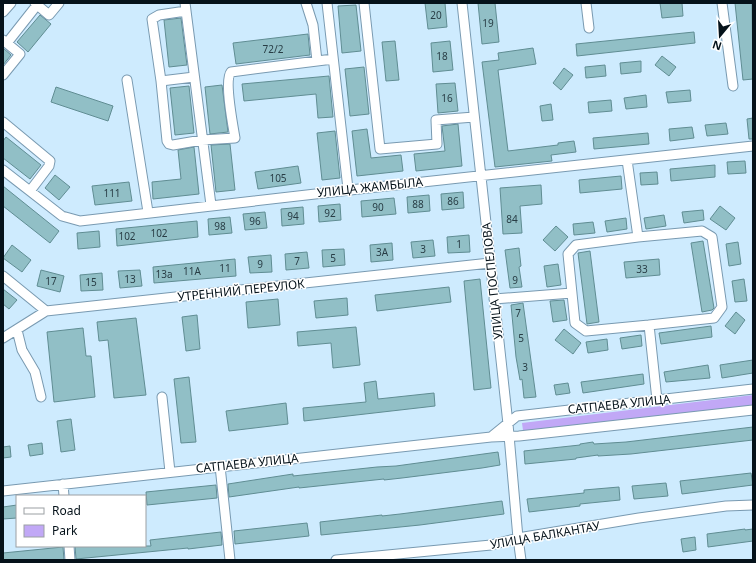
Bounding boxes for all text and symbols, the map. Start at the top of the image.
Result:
house number: 20 [430,8,442,22]
house number: 19 [482,16,494,30]
north arrow [700,16,740,56]
text: N [710,37,723,55]
house number: 72/2 [263,42,284,56]
house number: 18 [436,49,448,63]
house number: 16 [441,91,453,105]
house number: 105 [269,171,287,185]
street label: УЛИЦА ЖАМБЫЛА [316,173,424,201]
house number: 111 [103,186,121,200]
house number: 86 [447,194,459,208]
house number: 88 [412,197,424,211]
house number: 90 [372,200,384,214]
house number: 92 [324,206,336,220]
house number: 94 [287,209,299,223]
house number: 84 [506,212,518,226]
house number: 96 [249,214,261,228]
house number: 98 [214,219,226,233]
street label: УЛИЦА ПОСПЕЛОВА [477,221,507,340]
house number: 102 [150,226,168,240]
house number: 102 [118,229,136,243]
house number: 1 [456,237,462,251]
house number: 3 [420,242,426,256]
house number: 3А [376,245,389,259]
house number: 5 [330,251,336,265]
house number: 7 [294,254,300,268]
house number: 9 [257,257,263,271]
house number: 11 [219,261,231,275]
house number: 33 [636,262,648,276]
house number: 11А [183,264,202,278]
house number: 13а [156,267,173,281]
house number: 13 [124,272,136,286]
house number: 9 [512,273,518,287]
house number: 17 [45,274,57,288]
house number: 15 [85,275,97,289]
street label: УТРЕННИЙ ПЕРЕУЛОК [177,275,306,305]
house number: 7 [515,306,521,320]
house number: 5 [518,331,524,345]
house number: 3 [522,360,528,374]
street label: САТПАЕВА УЛИЦА [567,390,672,418]
street label: САТПАЕВА УЛИЦА [195,449,300,477]
legend [16,495,146,547]
text: Road [52,502,81,519]
street label: УЛИЦА БАЛКАНТАУ [489,517,602,553]
text: Park [52,522,78,539]

